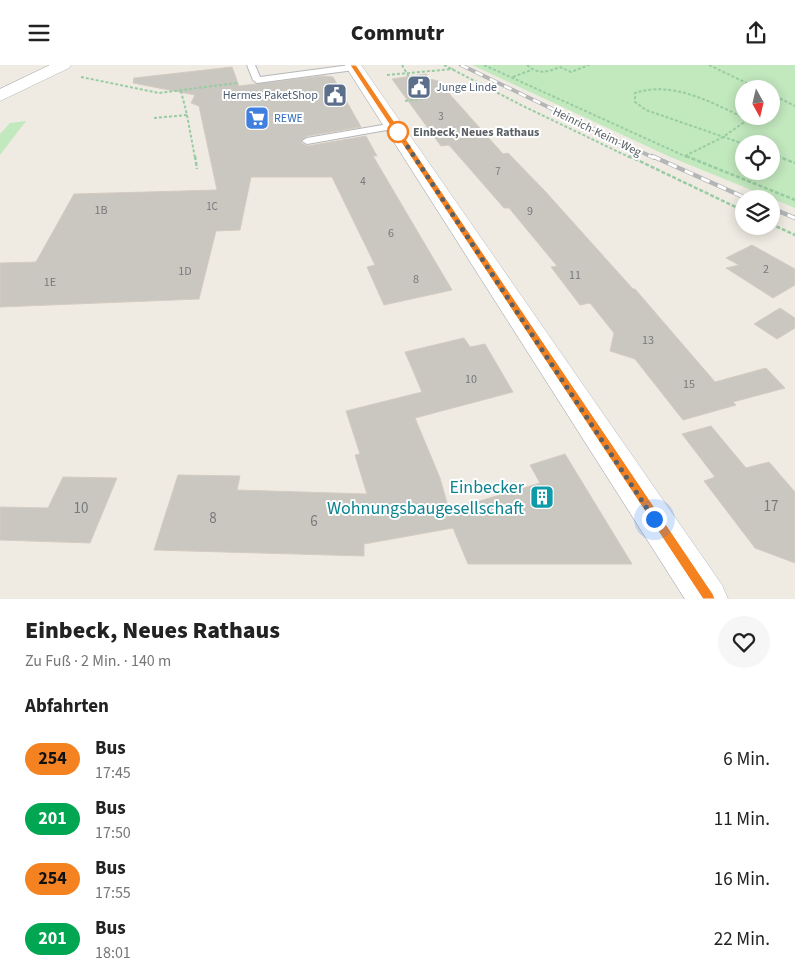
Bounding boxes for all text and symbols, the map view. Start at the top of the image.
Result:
text: Commutr [351,17,444,49]
icon: menu [25,19,53,47]
icon: share [742,19,770,47]
public building icon: Junge Linde [406,74,432,100]
place label: Junge Linde [436,79,497,96]
north arrow [735,80,780,125]
map controls [735,80,780,235]
public building icon: Hermes PaketShop [322,82,348,108]
place label: Hermes PaketShop [223,87,318,104]
street label: Heinrich-Keim-Weg [550,103,644,161]
supermarket icon: REWE [244,105,270,131]
house number: 3 [438,109,444,124]
place label: REWE [274,110,303,127]
marker: Einbeck, Neues Rathaus [387,121,409,143]
place label: Einbeck, Neues Rathaus [413,124,539,141]
button: locate [735,135,780,180]
house number: 7 [495,164,501,179]
house number: 4 [360,174,366,189]
button: layers [735,190,780,235]
house number: 1C [206,199,218,214]
house number: 1B [94,202,108,219]
house number: 9 [527,203,533,220]
house number: 6 [388,225,394,242]
house number: 2 [763,261,769,278]
house number: 1D [178,263,192,280]
house number: 11 [569,267,581,284]
house number: 8 [413,271,419,288]
house number: 1E [44,274,56,291]
house number: 13 [642,332,654,349]
house number: 10 [465,371,477,388]
house number: 15 [683,376,695,393]
place label: Einbecker Wohnungsbaugesellschaft [327,475,525,521]
building icon: Einbecker Wohnungsbaugesellschaft [529,484,555,510]
house number: 17 [764,496,778,517]
house number: 10 [74,498,88,519]
your location [642,507,667,532]
house number: 8 [209,508,217,529]
house number: 6 [310,511,318,532]
text: Einbeck, Neues Rathaus [25,613,280,648]
button: heart [718,616,770,668]
text: Zu Fuß · 2 Min. · 140 m [25,650,171,672]
text: Abfahrten [25,693,109,720]
text: Bus [95,735,126,762]
text: 254 [38,746,67,771]
text: 6 Min. [723,746,770,773]
text: 17:45 [95,762,131,784]
text: Bus [95,795,126,822]
text: 201 [38,806,67,831]
text: 11 Min. [714,806,770,833]
text: 17:50 [95,822,131,844]
text: Bus [95,855,126,882]
text: 254 [38,866,67,891]
text: 16 Min. [714,866,770,893]
text: 17:55 [95,882,131,904]
text: Bus [95,915,126,942]
text: 201 [38,926,67,951]
text: 22 Min. [714,926,770,953]
text: 18:01 [95,942,131,964]

